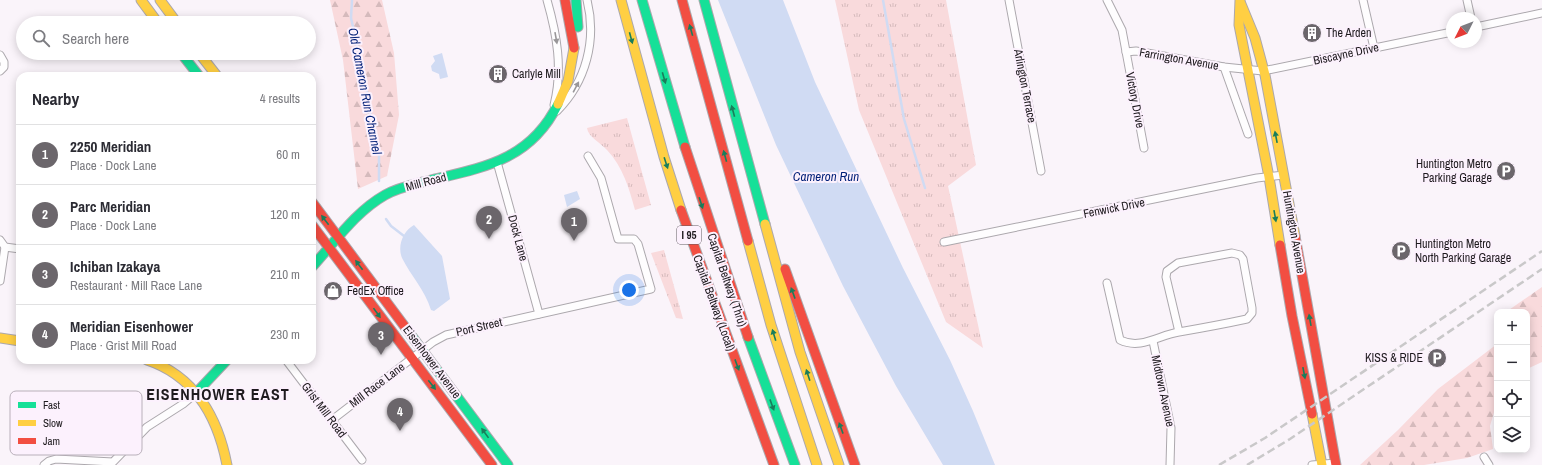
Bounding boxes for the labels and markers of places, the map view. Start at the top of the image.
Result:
building icon: The Arden [1301,22,1323,44]
place label: The Arden [1326,25,1371,41]
building icon: Carlyle Mill [487,63,509,85]
place label: Carlyle Mill [512,66,561,82]
place label: Huntington Metro Parking Garage [1416,156,1492,186]
parking icon: Huntington Metro Parking Garage [1495,160,1517,182]
pin: 2 [476,206,502,239]
pin: 1 [561,208,587,241]
place label: Huntington Metro North Parking Garage [1415,236,1511,266]
parking icon: Huntington Metro North Parking Garage [1390,240,1412,262]
shop icon: FedEx Office [322,280,344,302]
place label: FedEx Office [347,283,404,299]
pin: 3 [368,322,394,355]
parking icon: KISS & RIDE [1426,347,1448,369]
place label: KISS & RIDE [1365,350,1423,366]
pin: 4 [387,398,413,431]

